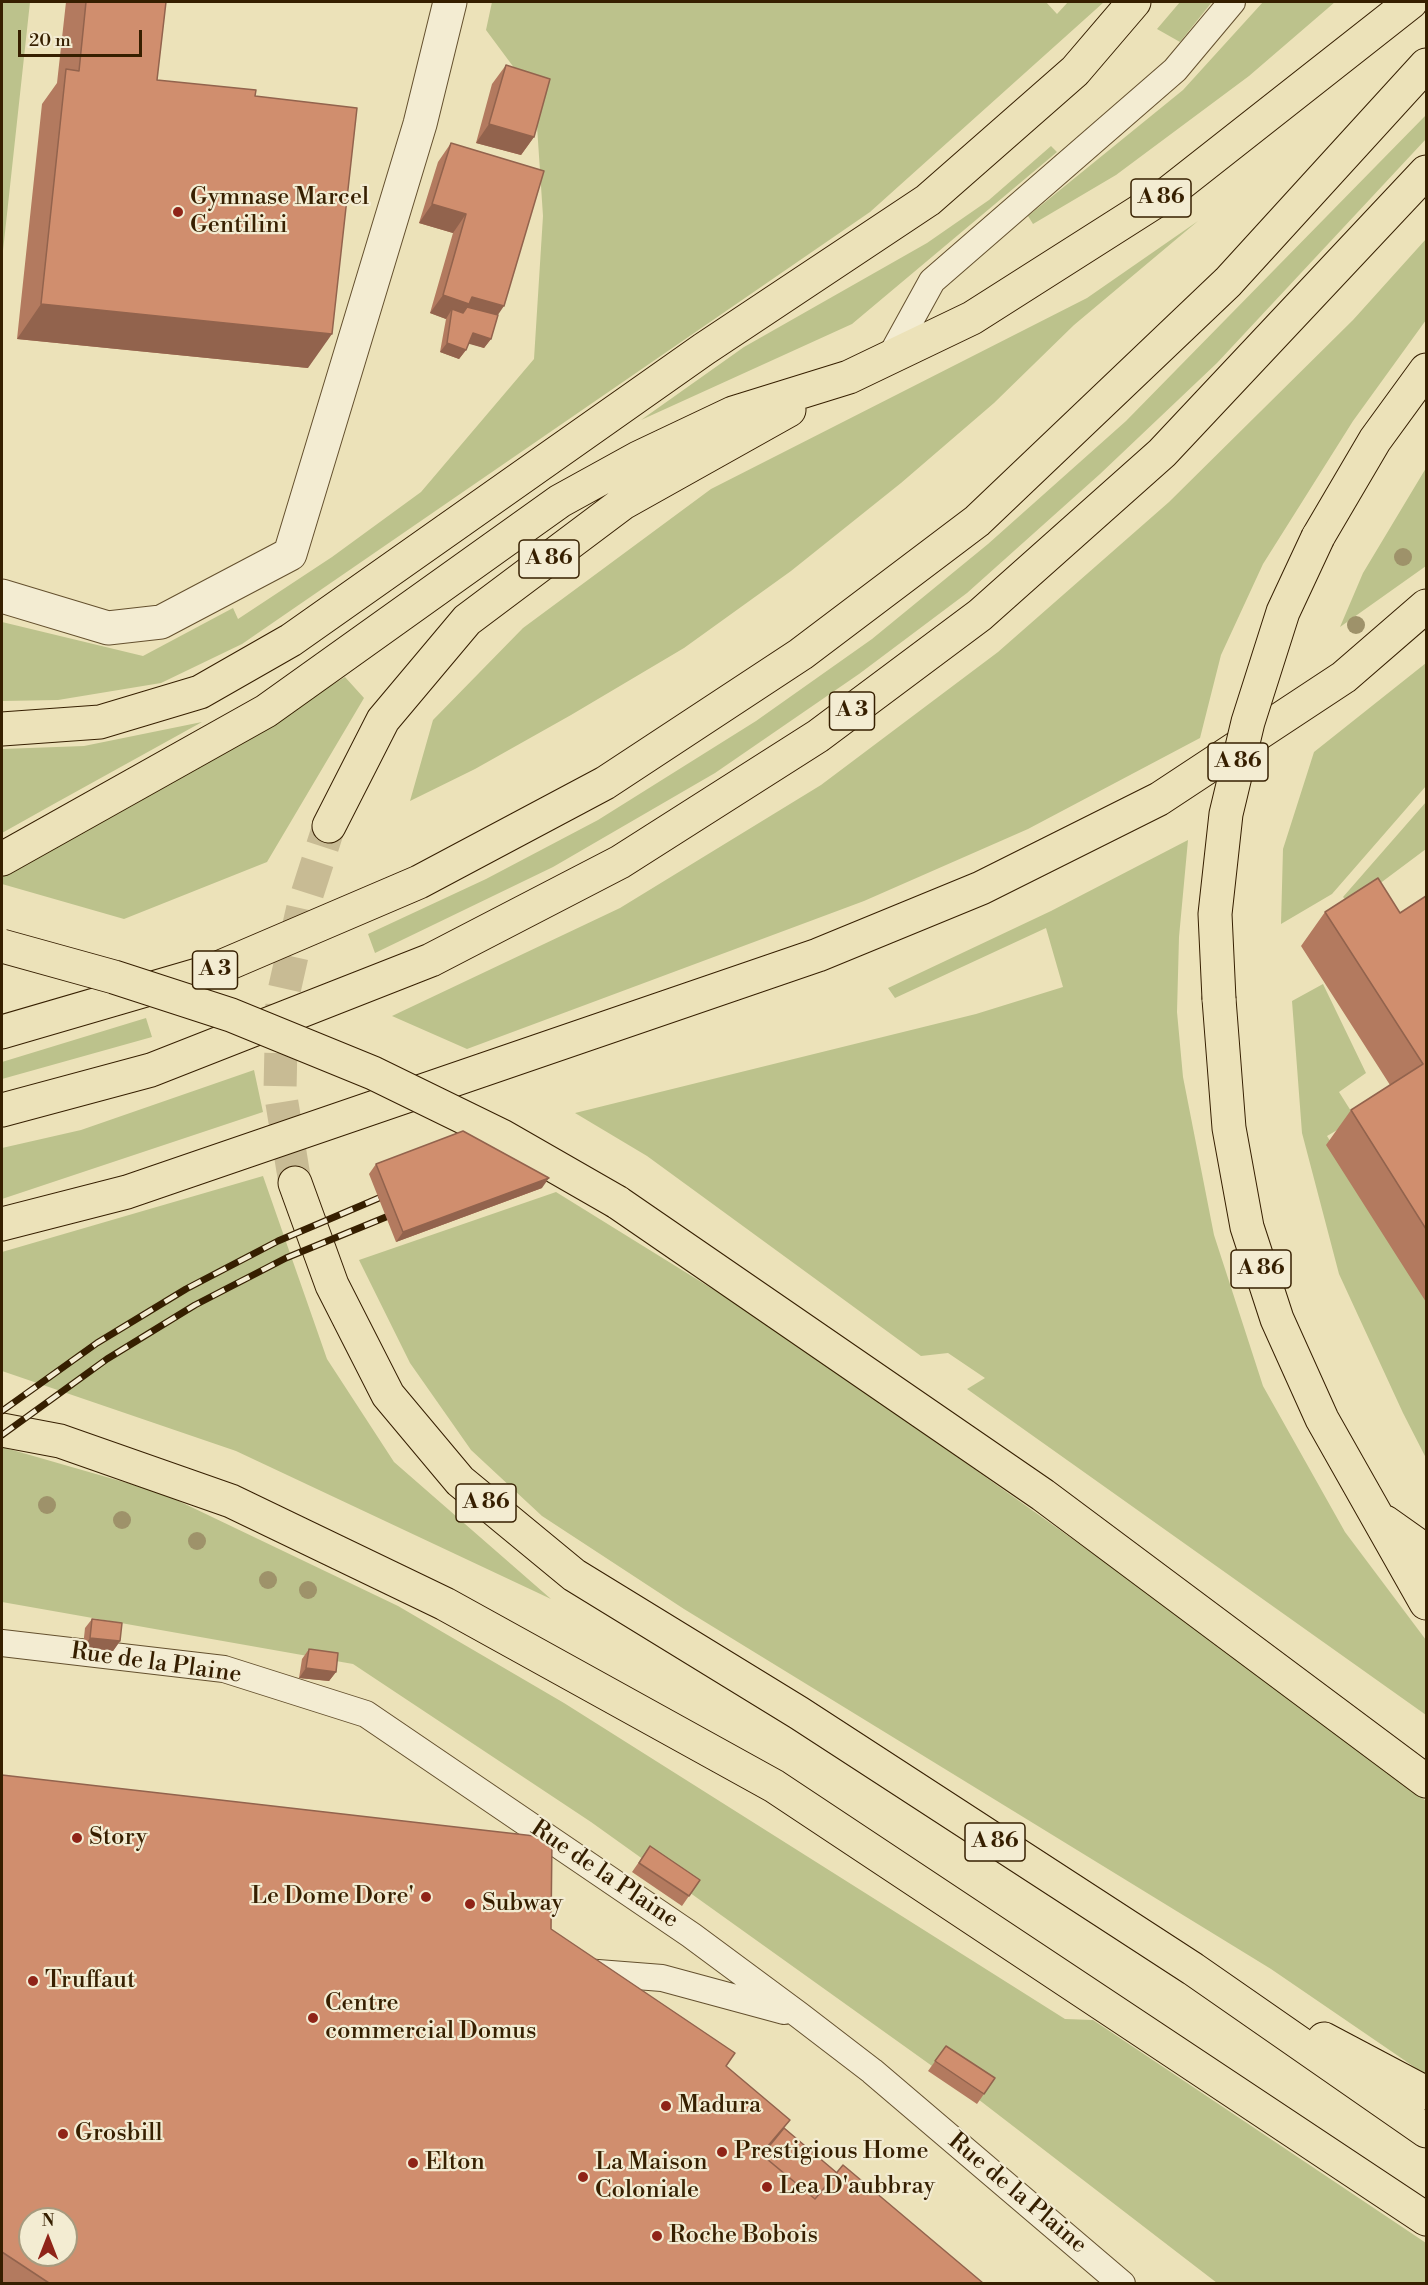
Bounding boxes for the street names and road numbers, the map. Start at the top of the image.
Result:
road number: A 86 [1131,179,1191,217]
road number: A 86 [519,540,579,578]
road number: A 3 [830,692,874,730]
road number: A 86 [1208,743,1268,781]
road number: A 3 [192,951,238,989]
road number: A 86 [1231,1250,1291,1288]
road number: A 86 [456,1484,516,1522]
street label: Rue de la Plaine [69,1638,243,1690]
street label: Rue de la Plaine [525,1815,683,1935]
road number: A 86 [965,1823,1025,1861]
street label: Rue de la Plaine [942,2128,1092,2260]

